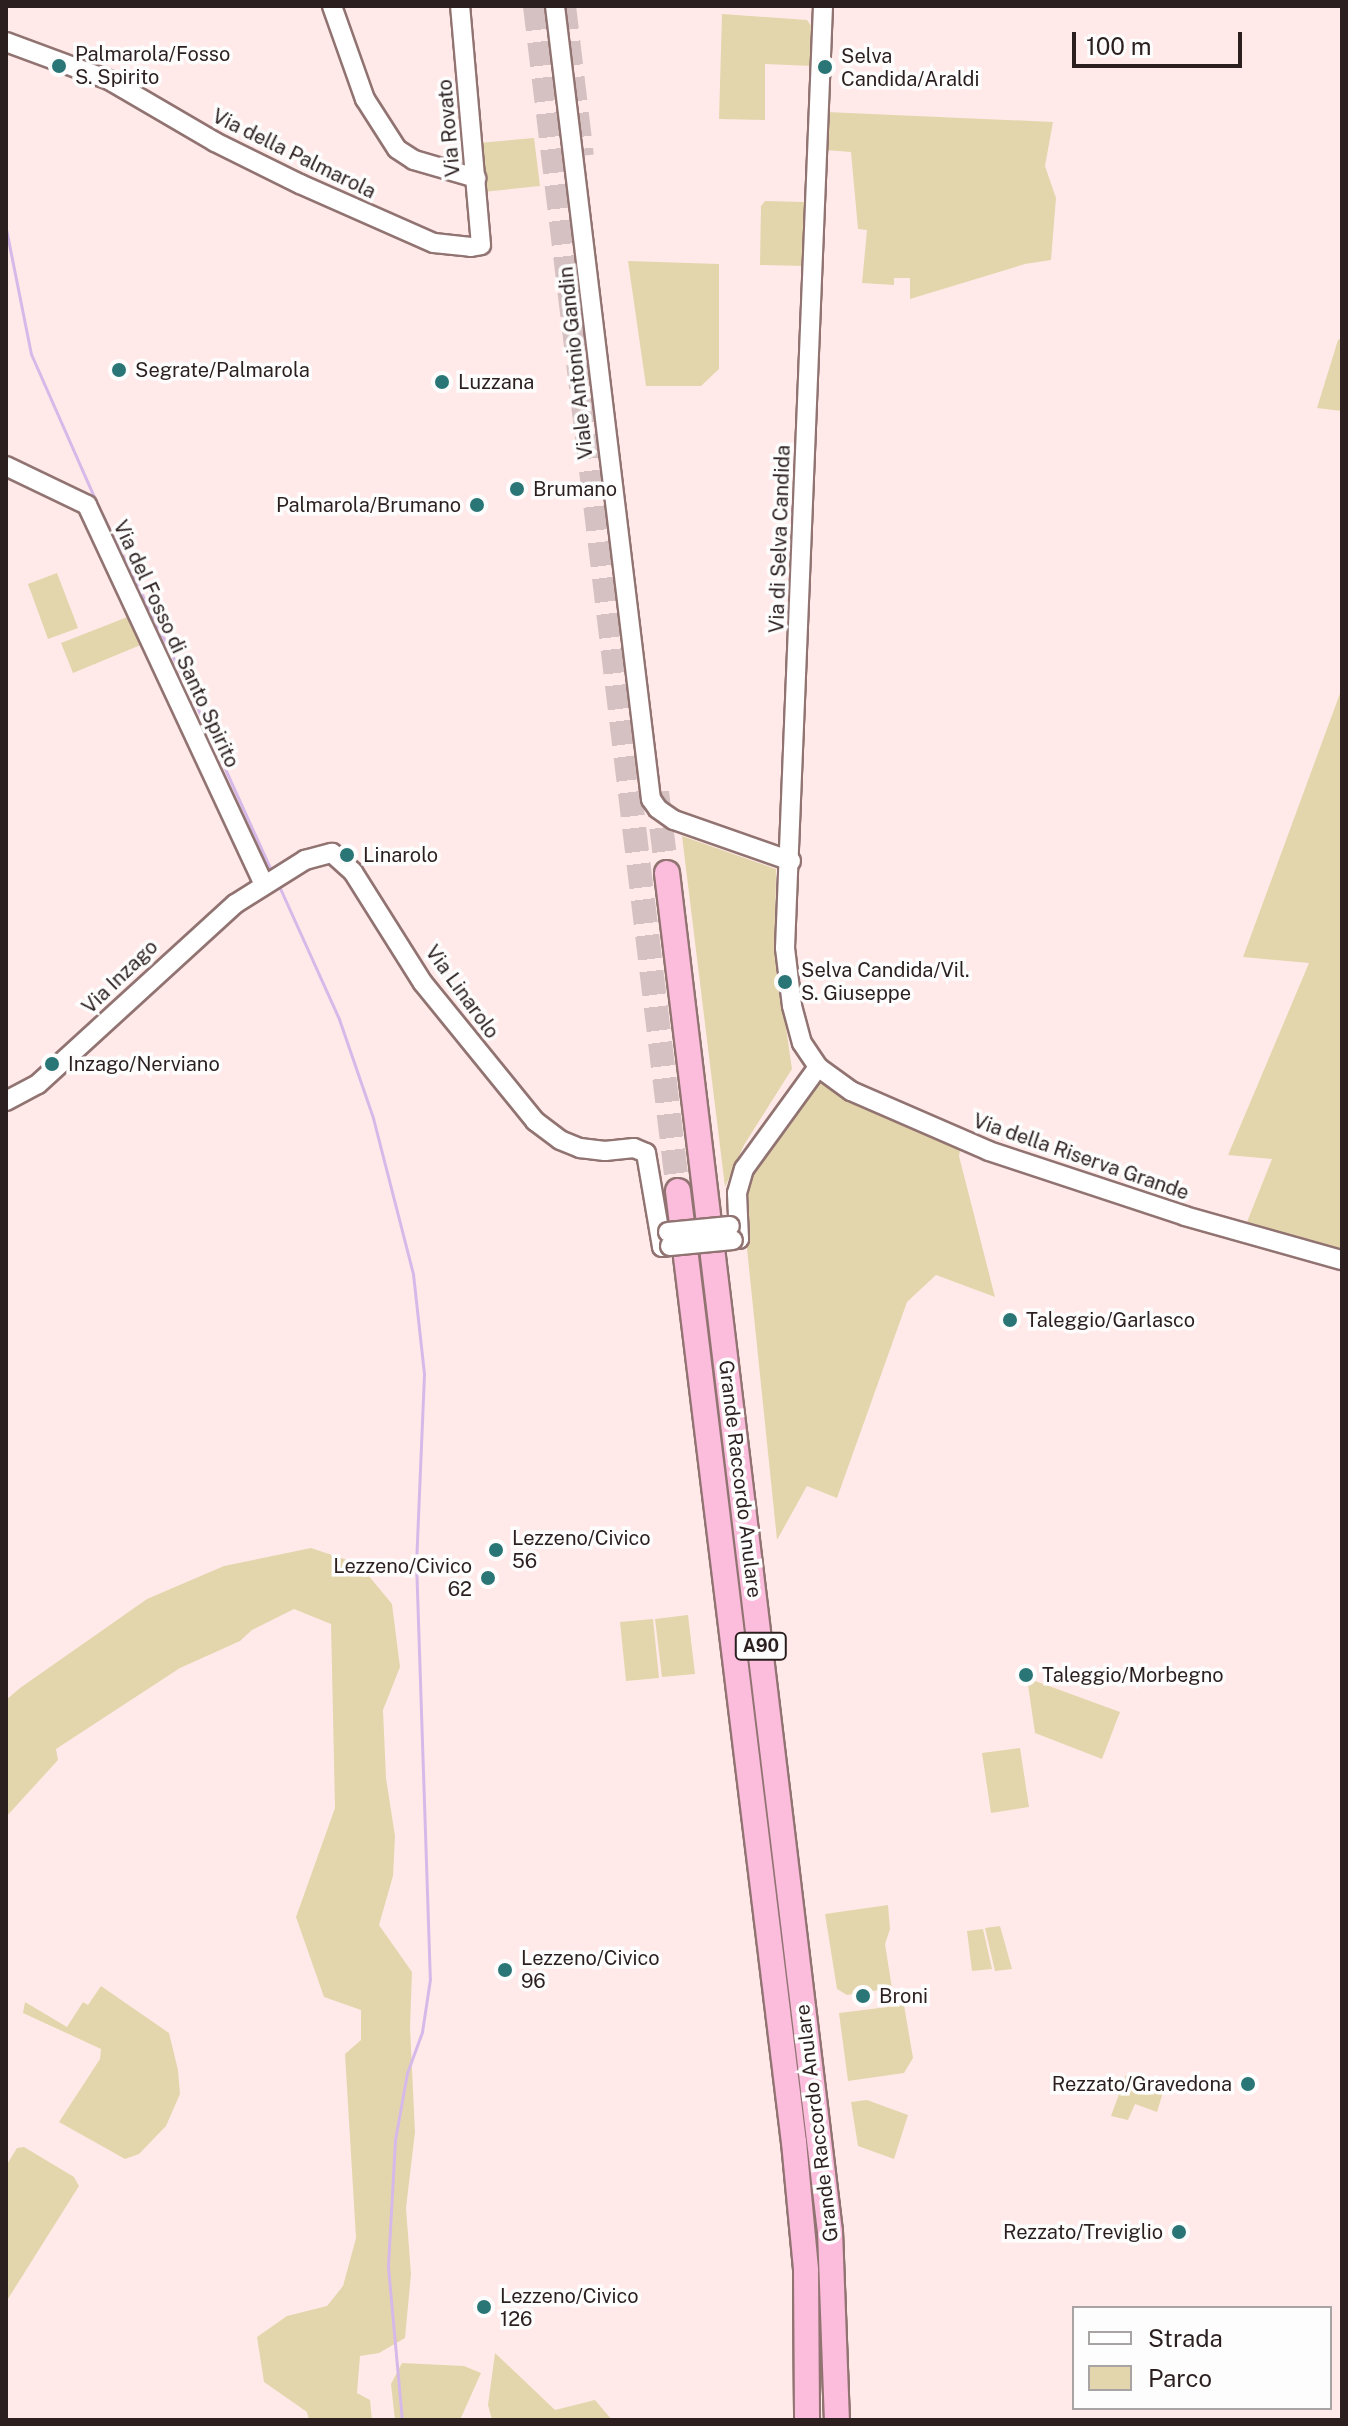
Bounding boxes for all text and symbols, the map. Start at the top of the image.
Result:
scale bar [1076,16,1246,66]
text: 100 m [1086,32,1152,60]
place label: Palmarola/Fosso S. Spirito [75,42,230,89]
place label: Selva Candida/Araldi [841,44,980,91]
marker: Palmarola/Fosso S. Spirito [50,57,68,75]
marker: Selva Candida/Araldi [816,58,834,76]
street label: Via Rovato [433,78,465,178]
street label: Via della Palmarola [208,104,380,204]
street label: Viale Antonio Gandin [554,265,598,461]
place label: Segrate/Palmarola [135,358,310,382]
marker: Segrate/Palmarola [110,361,128,379]
place label: Luzzana [458,370,534,394]
marker: Luzzana [433,373,451,391]
street label: Via di Selva Candida [765,444,795,634]
place label: Brumano [533,477,617,501]
marker: Brumano [508,480,526,498]
place label: Palmarola/Brumano [276,493,461,517]
marker: Palmarola/Brumano [468,496,486,514]
street label: Via del Fosso di Santo Spirito [108,516,244,772]
place label: Linarolo [363,843,438,867]
marker: Linarolo [338,846,356,864]
street label: Via Inzago [77,935,163,1019]
street label: Via Linarolo [420,941,504,1043]
place label: Selva Candida/Vil. S. Giuseppe [801,958,970,1005]
marker: Selva Candida/Vil. S. Giuseppe [776,973,794,991]
place label: Inzago/Nerviano [68,1052,220,1076]
marker: Inzago/Nerviano [43,1055,61,1073]
street label: Via della Riserva Grande [970,1109,1192,1205]
place label: Taleggio/Garlasco [1026,1308,1195,1332]
marker: Taleggio/Garlasco [1001,1311,1019,1329]
street label: Grande Raccordo Anulare [714,1359,766,1599]
place label: Lezzeno/Civico 56 [512,1526,651,1573]
marker: Lezzeno/Civico 56 [487,1541,505,1559]
place label: Lezzeno/Civico 62 [333,1554,472,1601]
marker: Lezzeno/Civico 62 [479,1569,497,1587]
road number: A90 [733,1632,789,1660]
place label: Taleggio/Morbegno [1042,1663,1224,1687]
marker: Taleggio/Morbegno [1017,1666,1035,1684]
place label: Lezzeno/Civico 96 [521,1946,660,1993]
marker: Lezzeno/Civico 96 [496,1961,514,1979]
place label: Broni [879,1984,928,2008]
marker: Broni [854,1987,872,2005]
street label: Grande Raccordo Anulare [791,2003,843,2243]
place label: Rezzato/Gravedona [1052,2072,1232,2096]
marker: Rezzato/Gravedona [1239,2075,1257,2093]
place label: Rezzato/Treviglio [1003,2220,1163,2244]
marker: Rezzato/Treviglio [1170,2223,1188,2241]
place label: Lezzeno/Civico 126 [500,2284,639,2331]
marker: Lezzeno/Civico 126 [475,2298,493,2316]
legend [1072,2306,1332,2410]
text: Strada [1148,2324,1223,2352]
text: Parco [1148,2364,1212,2392]

